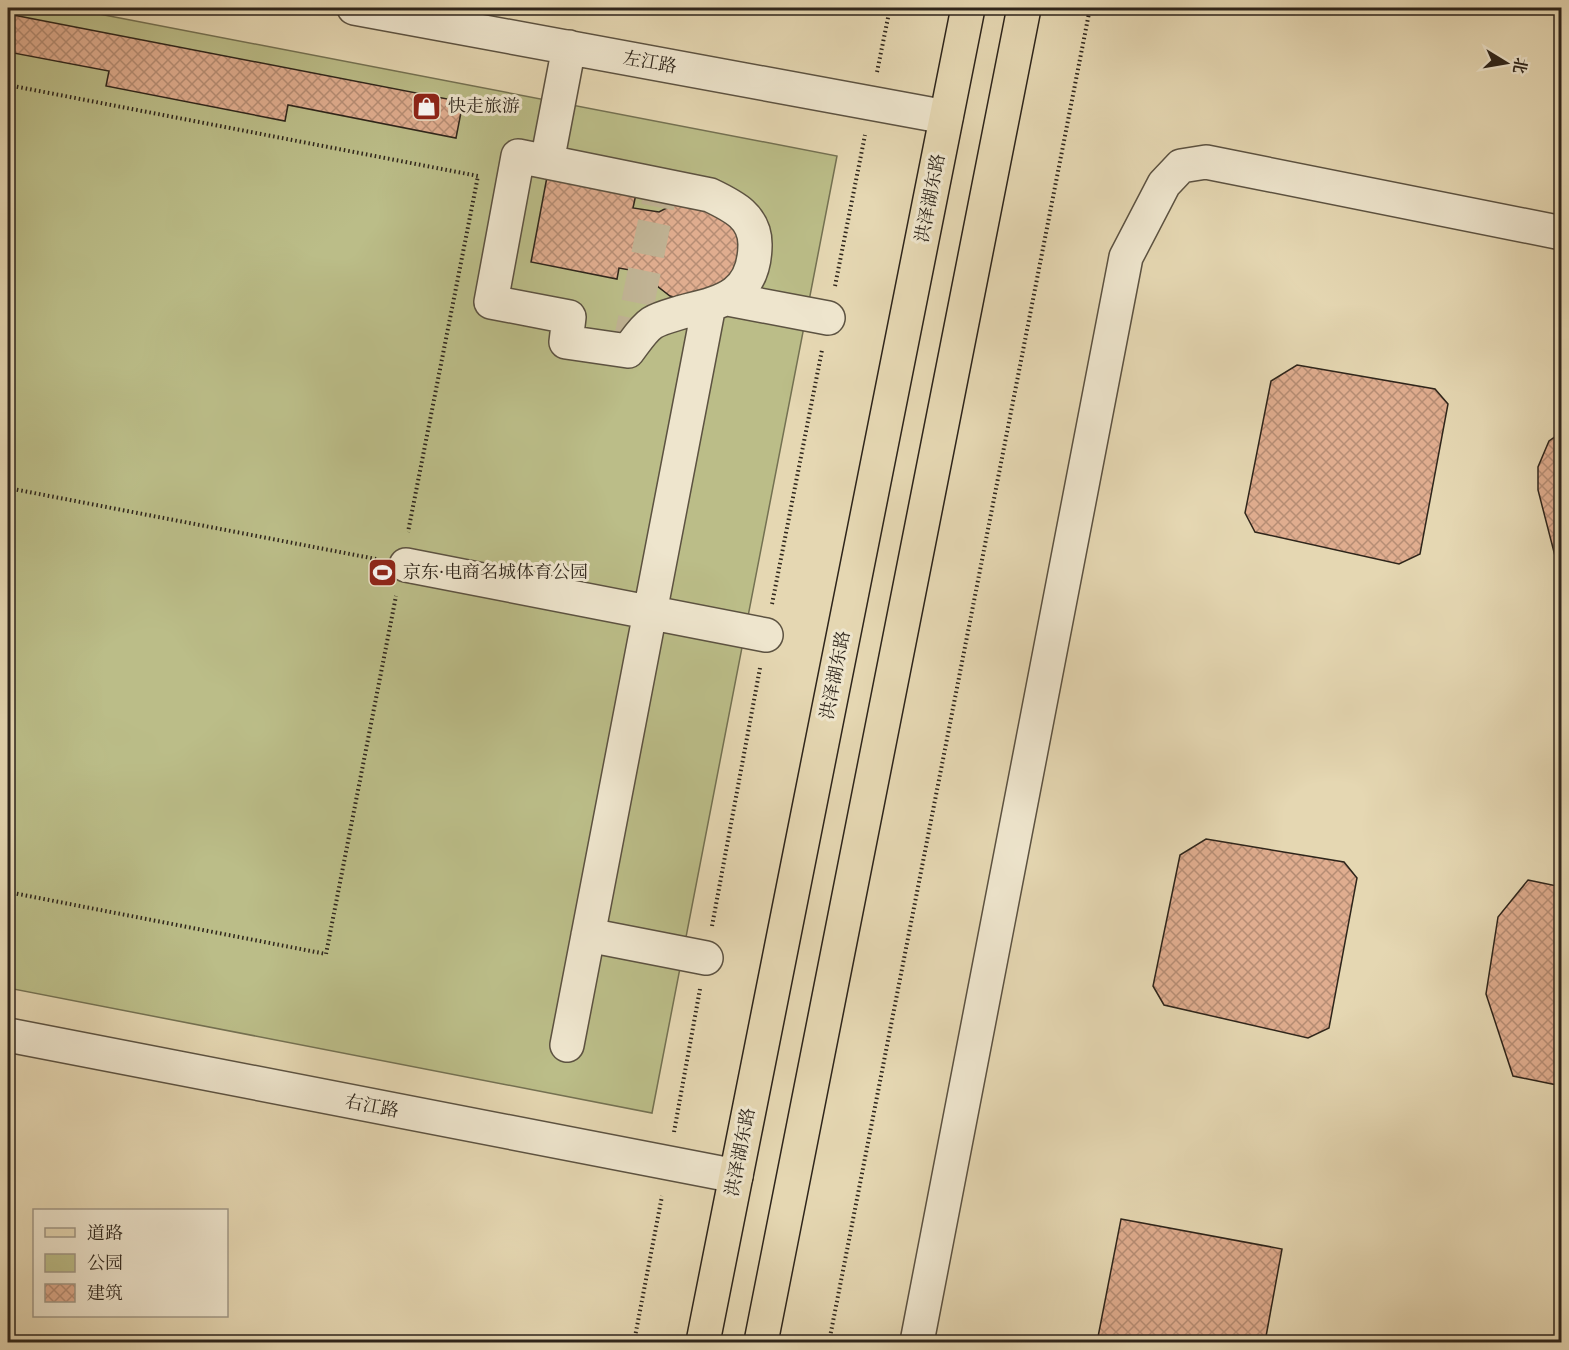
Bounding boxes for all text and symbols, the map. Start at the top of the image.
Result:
north arrow [1476,33,1536,93]
street label: 左江路 [622,47,678,77]
text: 北 [1509,56,1530,75]
shop icon: 快走旅游 [411,90,443,122]
place label: 快走旅游 [448,96,520,116]
street label: 洪泽湖东路 [912,152,948,244]
sports icon: 京东·电商名城体育公园 [366,556,398,588]
place label: 京东·电商名城体育公园 [403,562,588,582]
street label: 洪泽湖东路 [817,629,853,721]
street label: 右江路 [344,1091,400,1121]
street label: 洪泽湖东路 [722,1106,758,1198]
legend [33,1209,228,1317]
text: 道路 [87,1223,123,1243]
text: 公园 [87,1254,123,1273]
text: 建筑 [87,1283,123,1303]

